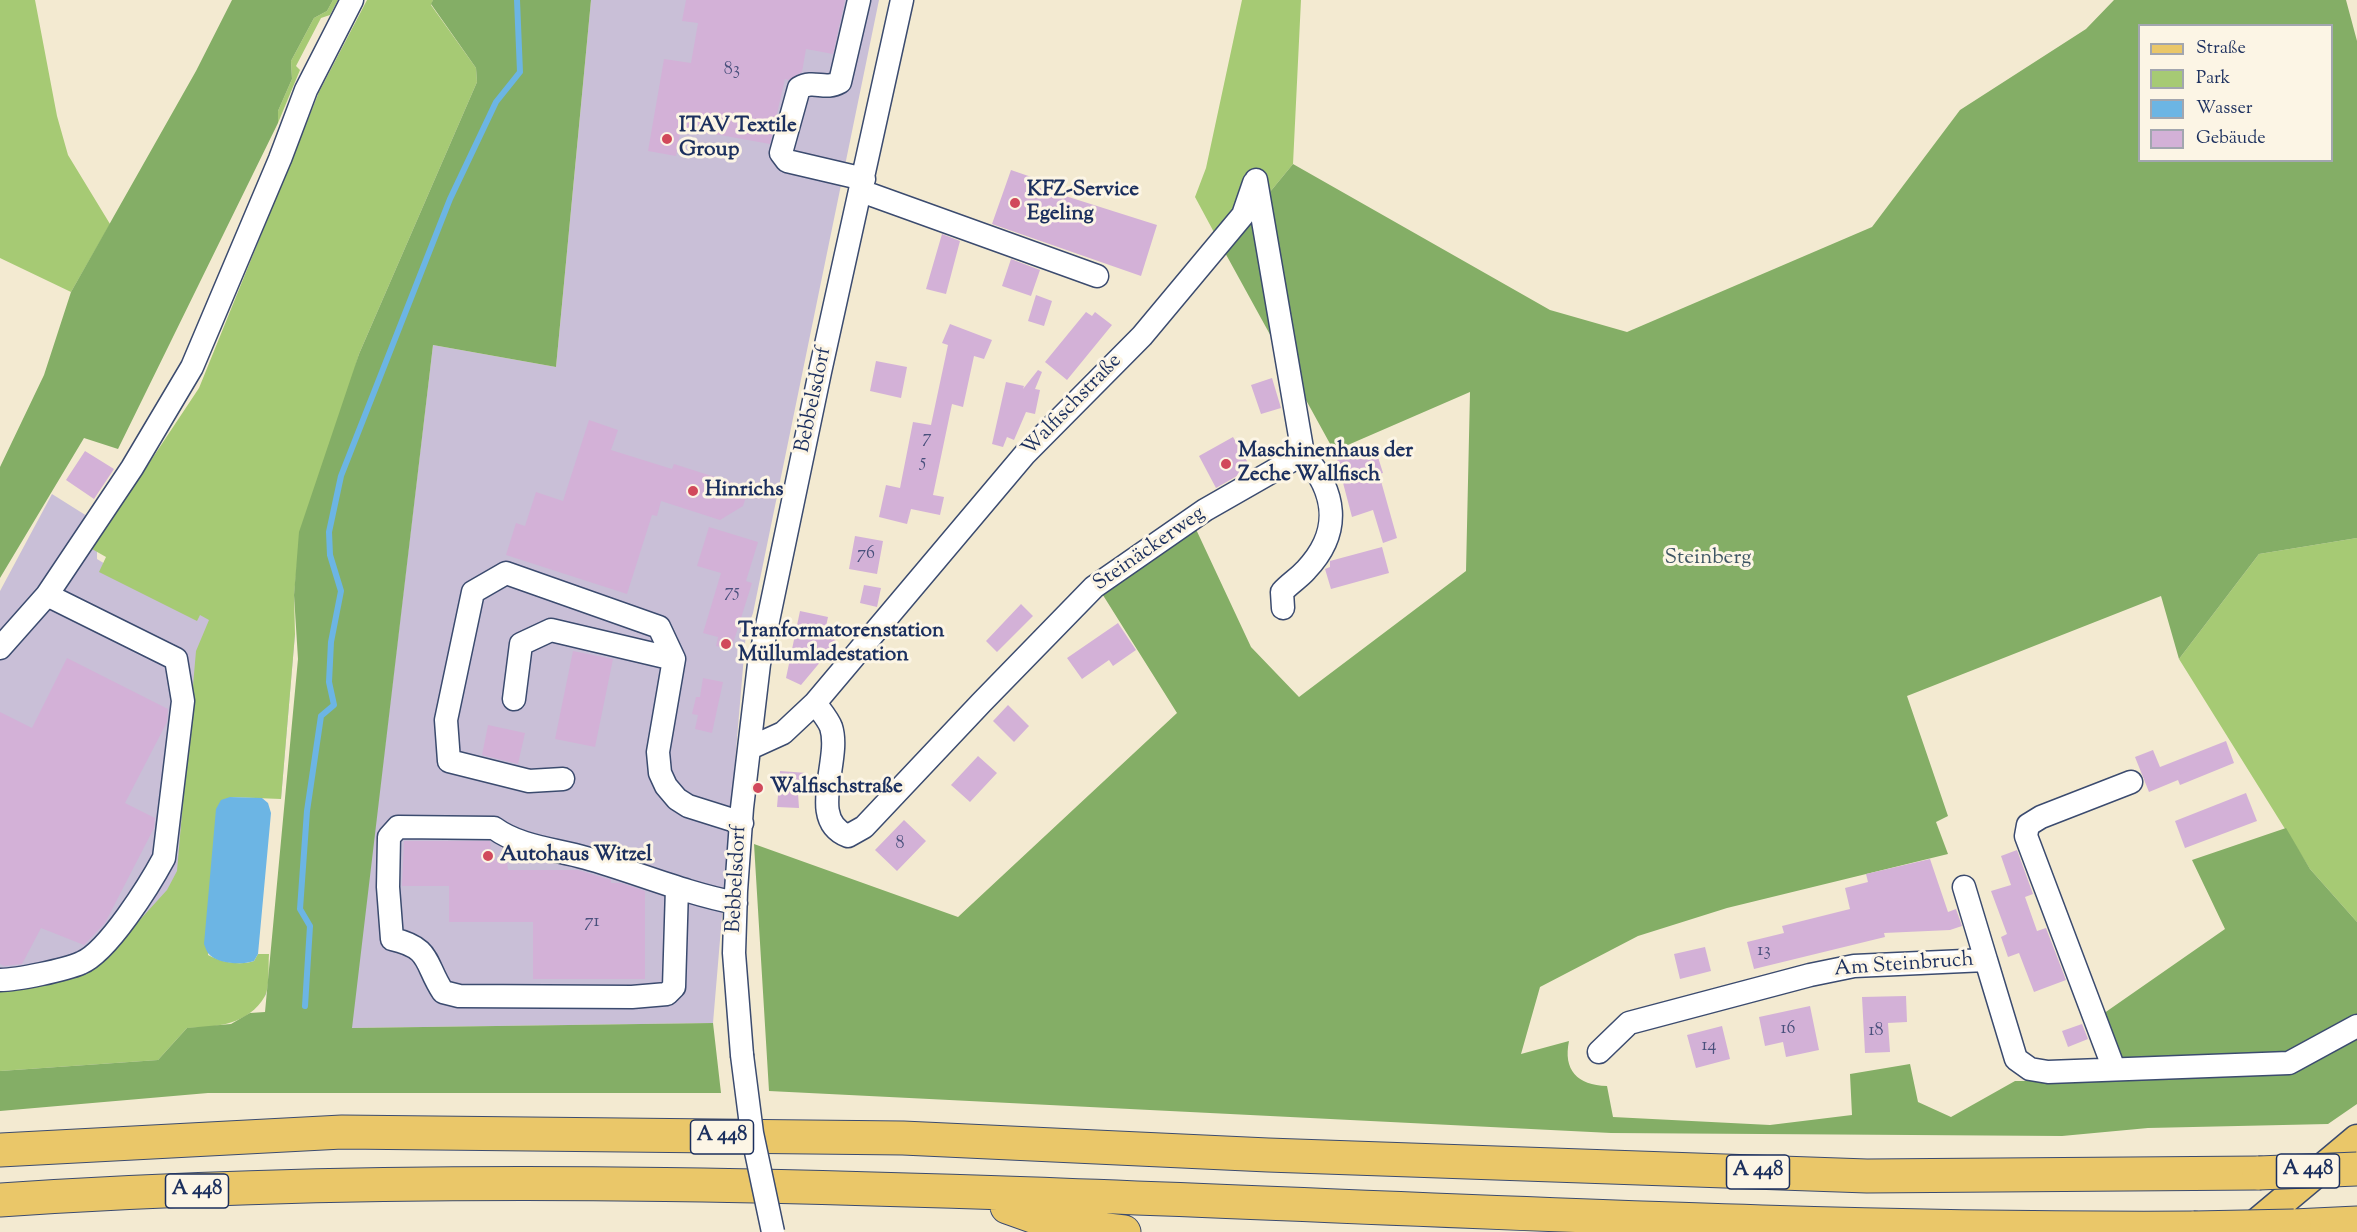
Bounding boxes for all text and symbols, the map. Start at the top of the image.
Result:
legend [2138,24,2333,162]
text: Straße [2196,36,2246,62]
house number: 83 [724,60,740,82]
text: Park [2196,66,2230,92]
text: Wasser [2196,96,2253,122]
place label: ITAV Textile Group [679,114,797,164]
text: Gebäude [2196,126,2266,152]
marker: ITAV Textile Group [660,132,674,146]
place label: KFZ-Service Egeling [1027,178,1139,228]
marker: KFZ-Service Egeling [1008,196,1022,210]
street label: Bebbelsdorf [791,345,839,455]
street label: Walfischstraße [1018,349,1128,463]
house number: 7 [922,428,932,450]
place label: Maschinenhaus der Zeche Wallfisch [1238,439,1413,489]
house number: 5 [920,452,926,474]
marker: Maschinenhaus der Zeche Wallfisch [1219,457,1233,471]
place label: Hinrichs [705,478,783,504]
marker: Hinrichs [686,484,700,498]
street label: Steinäckerweg [1089,502,1211,598]
house number: 76 [857,544,875,566]
park label: Steinberg [1664,546,1752,572]
house number: 75 [724,582,740,604]
place label: Tranformatorenstation Müllumladestation [738,619,944,669]
marker: Tranformatorenstation Müllumladestation [719,637,733,651]
place label: Walfischstraße [770,775,903,801]
marker: Walfischstraße [751,781,765,795]
street label: Bebbelsdorf [723,825,753,933]
house number: 8 [896,834,904,856]
place label: Autohaus Witzel [500,843,652,869]
marker: Autohaus Witzel [481,849,495,863]
house number: 71 [584,912,600,934]
house number: 13 [1757,941,1771,963]
street label: Am Steinbruch [1833,949,1975,983]
house number: 16 [1780,1019,1796,1041]
house number: 18 [1868,1021,1884,1043]
house number: 14 [1701,1036,1717,1058]
road number: A 448 [690,1120,754,1154]
road number: A 448 [2276,1154,2340,1188]
road number: A 448 [1726,1155,1790,1189]
road number: A 448 [166,1174,228,1208]

